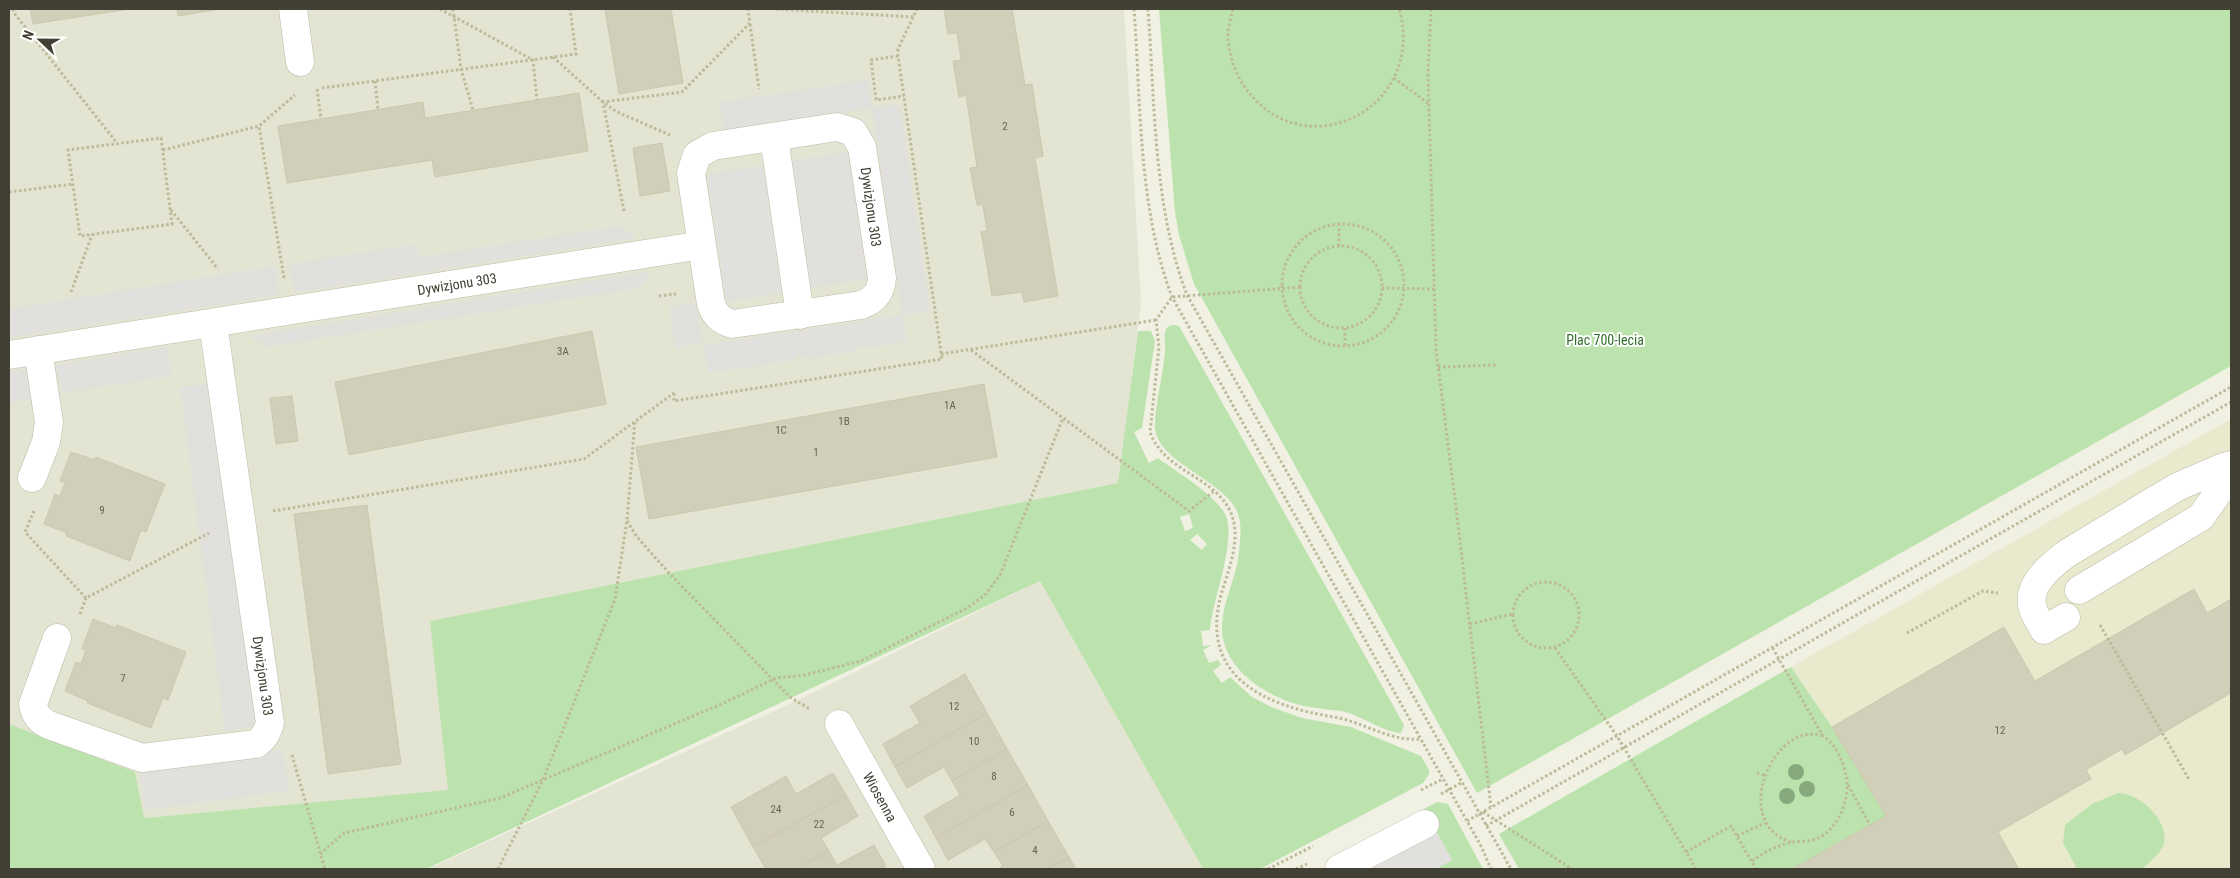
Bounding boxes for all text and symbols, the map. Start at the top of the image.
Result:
north arrow [15,15,65,65]
text: N [19,28,37,42]
house number: 2 [1002,120,1008,133]
street label: Dywizjonu 303 [858,166,884,248]
street label: Dywizjonu 303 [416,270,498,298]
park label: Plac 700-lecia [1566,332,1644,348]
house number: 3A [557,345,570,358]
house number: 1A [944,399,957,412]
house number: 1B [838,415,850,428]
house number: 1C [775,424,787,437]
house number: 1 [813,446,819,459]
house number: 9 [99,504,105,517]
street label: Dywizjonu 303 [250,635,276,717]
house number: 7 [120,672,126,685]
house number: 12 [949,700,959,713]
house number: 12 [1995,724,2005,737]
house number: 10 [969,735,979,748]
street label: Wiosenna [860,769,900,825]
house number: 8 [991,770,997,783]
house number: 24 [771,803,782,816]
house number: 6 [1009,806,1015,819]
house number: 22 [814,818,824,831]
house number: 4 [1032,844,1038,857]

